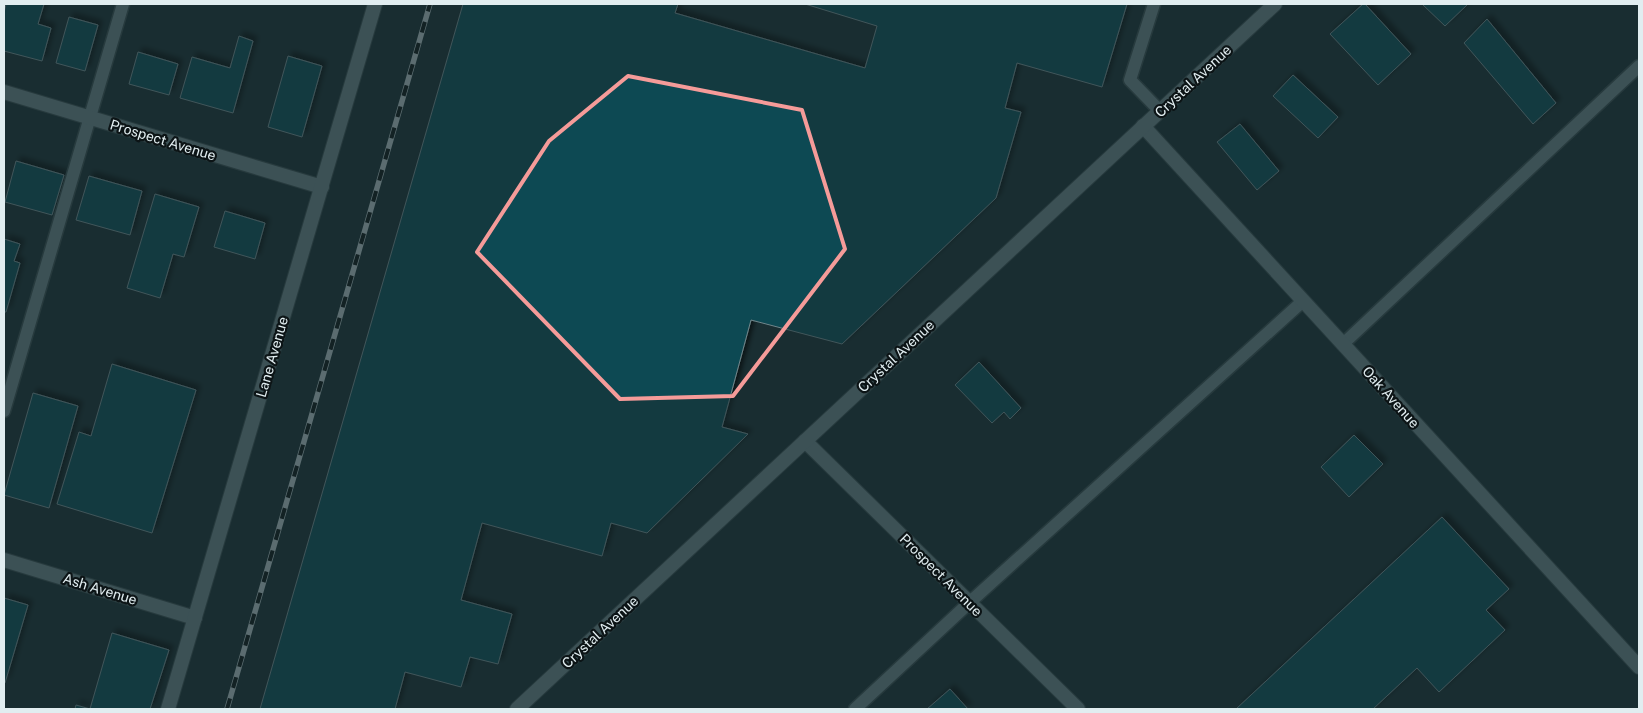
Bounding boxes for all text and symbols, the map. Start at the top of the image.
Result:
street label: Crystal Avenue [1152,42,1234,120]
street label: Prospect Avenue [108,116,218,164]
street label: Lane Avenue [253,315,291,399]
street label: Crystal Avenue [855,317,937,395]
street label: Oak Avenue [1359,363,1423,431]
street label: Prospect Avenue [897,531,985,619]
street label: Ash Avenue [61,570,139,608]
street label: Crystal Avenue [559,593,641,671]

